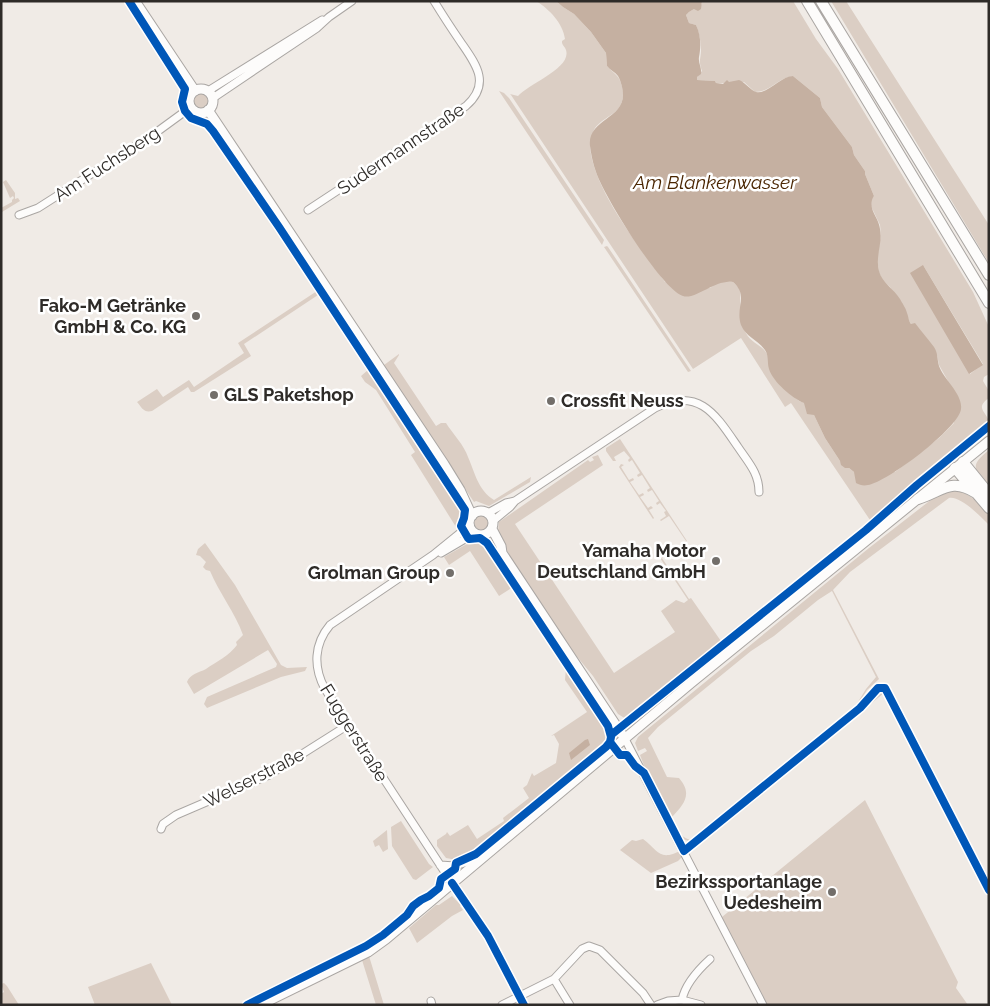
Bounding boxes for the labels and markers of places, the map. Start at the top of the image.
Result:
place label: Fako-M Getränke GmbH & Co. KG [39,295,186,337]
marker: Fako-M Getränke GmbH & Co. KG [190,310,202,322]
place label: GLS Paketshop [224,384,354,405]
marker: GLS Paketshop [208,389,220,401]
place label: Crossfit Neuss [561,390,684,411]
marker: Crossfit Neuss [545,395,557,407]
place label: Yamaha Motor Deutschland GmbH [537,540,706,582]
marker: Yamaha Motor Deutschland GmbH [710,555,722,567]
place label: Grolman Group [308,562,440,583]
marker: Grolman Group [444,567,456,579]
place label: Bezirkssportanlage Uedesheim [655,871,822,913]
marker: Bezirkssportanlage Uedesheim [826,886,838,898]

